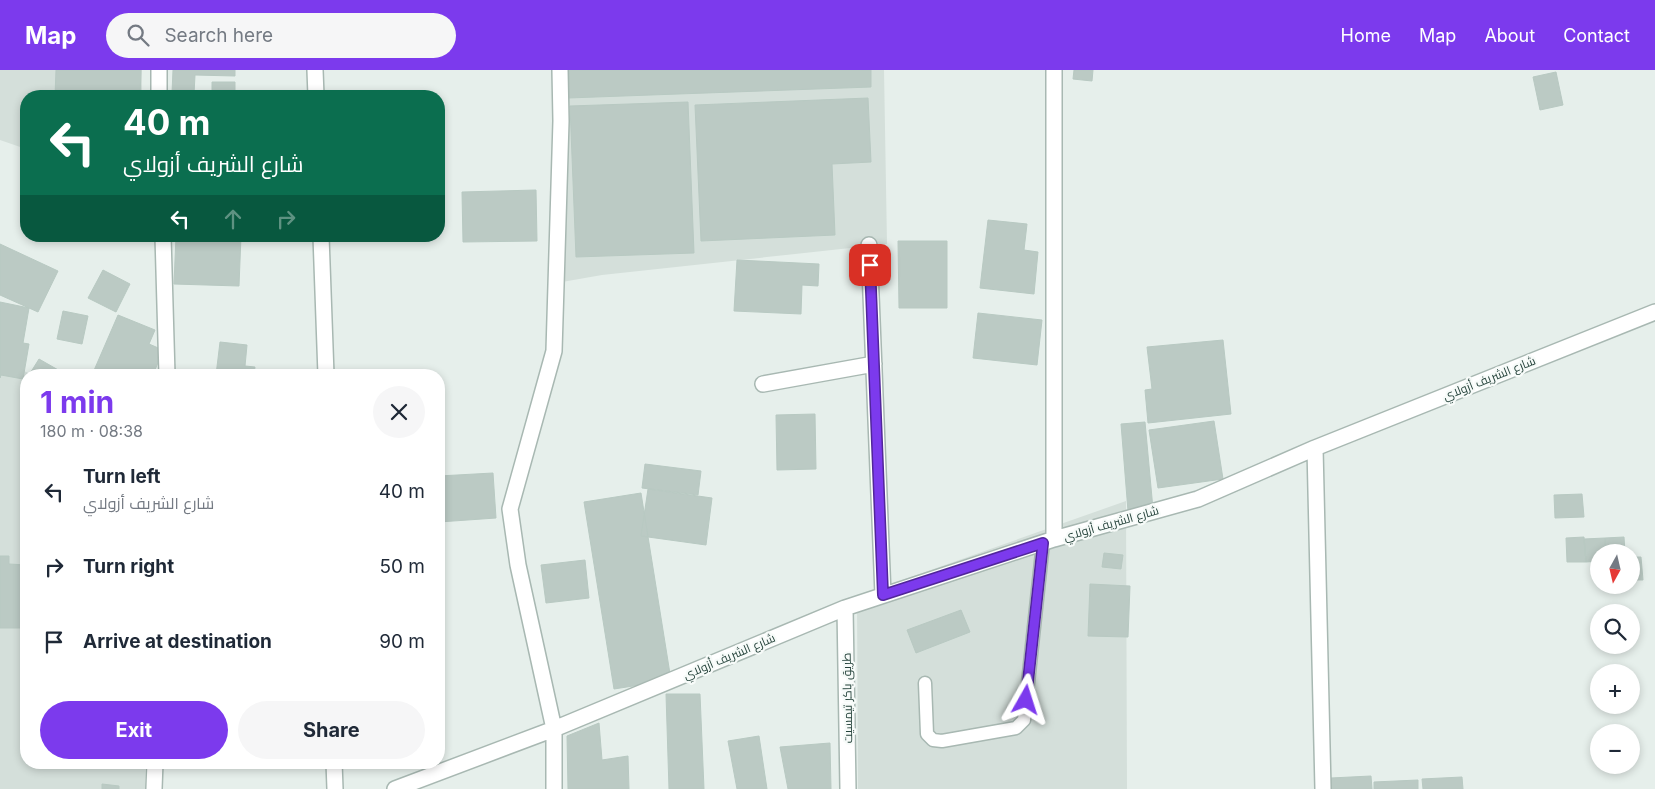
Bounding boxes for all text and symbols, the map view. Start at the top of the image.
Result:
search box [106,13,456,58]
text: Map [25,21,76,50]
icon: search [124,21,152,49]
text: Search here [164,24,273,47]
text: Home [1341,25,1391,46]
text: Map [1419,25,1456,46]
text: About [1484,25,1535,46]
text: Contact [1563,25,1630,46]
text: 40 m [123,101,211,143]
icon: left [40,110,105,175]
text: شارع الشريف أزولاي [123,151,304,177]
icon: left [166,205,194,233]
icon: ahead [219,205,247,233]
icon: right [272,205,300,233]
pin [849,244,891,286]
icon: arrive [856,251,884,279]
street label: شارع الشريف أزولاي [1441,353,1539,406]
text: 1 min [40,384,114,420]
button: close [373,386,425,438]
text: 180 m · 08:38 [40,421,143,441]
text: Turn left [83,465,161,488]
icon: left [40,478,68,506]
text: 40 m [379,480,425,503]
text: شارع الشريف أزولاي [83,493,214,513]
street label: شارع الشريف أزولاي [1062,502,1161,547]
north arrow [1590,544,1640,594]
map controls [1590,544,1640,774]
icon: right [40,553,68,581]
text: Turn right [83,555,174,578]
text: 50 m [379,555,425,578]
button: search [1590,604,1640,654]
icon: arrive [40,628,68,656]
text: Arrive at destination [83,630,272,653]
text: 90 m [379,630,425,653]
street label: شارع الشريف أزولاي [681,630,778,685]
street label: طريق باكر تيمسيت [839,653,855,743]
button: + [1590,664,1640,714]
position arrow [999,673,1051,725]
button: Exit [40,701,228,759]
button: Share [238,701,425,759]
button: − [1590,724,1640,774]

